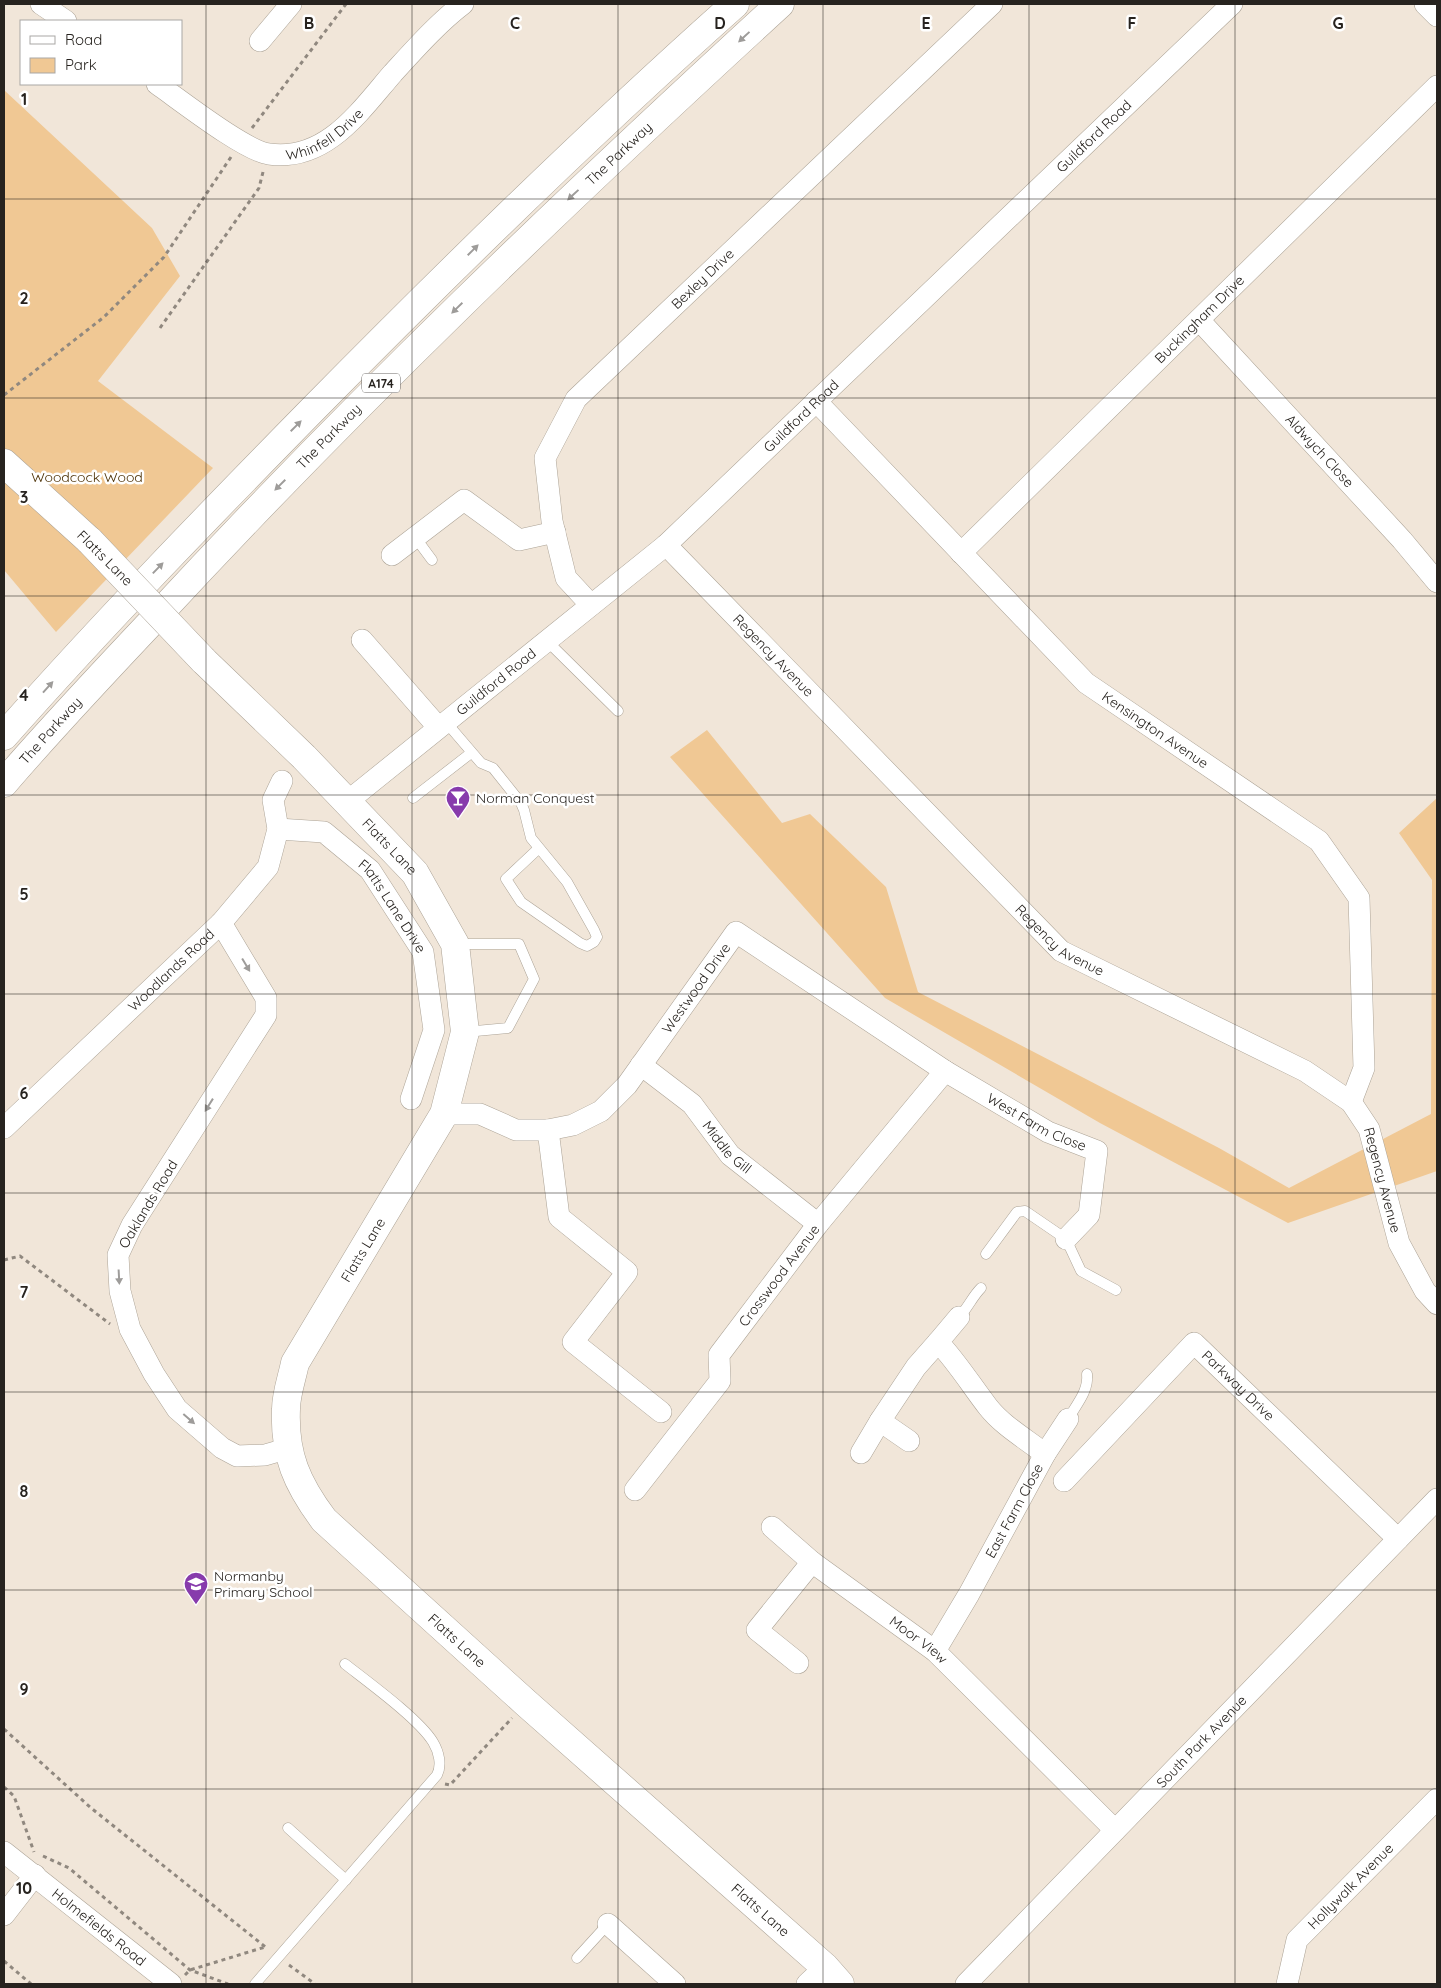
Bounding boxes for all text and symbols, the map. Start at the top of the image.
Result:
text: B [304,13,314,33]
text: C [510,13,520,33]
text: D [714,13,726,33]
text: E [921,13,931,33]
text: F [1128,13,1137,33]
text: G [1332,13,1344,33]
legend [20,20,182,85]
text: Road [65,30,102,49]
one-way arrow [738,31,750,43]
text: Park [65,55,97,74]
text: 1 [21,89,27,109]
street label: Guildford Road [1052,96,1135,176]
street label: Whinfell Drive [284,105,367,164]
street label: The Parkway [582,118,656,189]
one-way arrow [568,189,580,201]
one-way arrow [467,244,479,256]
street label: Bexley Drive [667,245,738,313]
street label: Buckingham Drive [1151,271,1248,367]
text: 2 [19,288,29,308]
one-way arrow [451,302,463,314]
road number: A174 [362,373,400,392]
street label: Guildford Road [760,376,842,456]
street label: The Parkway [293,400,365,473]
street label: Aldwych Close [1281,410,1358,491]
one-way arrow [290,421,302,433]
park label: Woodcock Wood [31,468,143,486]
one-way arrow [274,479,286,491]
text: 3 [20,487,28,507]
street label: Flatts Lane [73,526,137,590]
one-way arrow [152,562,164,574]
street label: Regency Avenue [729,610,818,701]
street label: Guildford Road [452,644,540,719]
one-way arrow [42,681,54,693]
text: 4 [19,685,29,705]
street label: Kensington Avenue [1099,687,1212,772]
street label: The Parkway [15,693,86,768]
bar icon: Norman Conquest [445,785,471,819]
place label: Norman Conquest [476,789,595,807]
street label: Flatts Lane [358,814,421,879]
street label: Flatts Lane Drive [355,855,430,956]
text: 5 [19,884,29,904]
street label: Regency Avenue [1011,900,1107,980]
street label: Woodlands Road [124,925,218,1015]
street label: Westwood Drive [658,939,734,1037]
one-way arrow [242,958,251,971]
text: 6 [20,1083,29,1103]
street label: West Farm Close [984,1089,1089,1155]
one-way arrow [204,1098,213,1112]
street label: Middle Gill [699,1117,755,1178]
street label: Regency Avenue [1360,1125,1405,1235]
street label: Oaklands Road [115,1156,181,1252]
street label: Flatts Lane [337,1215,389,1285]
street label: Crosswood Avenue [735,1221,824,1330]
one-way arrow [115,1269,123,1285]
text: 7 [20,1282,29,1302]
street label: Parkway Drive [1198,1346,1279,1425]
one-way arrow [183,1414,196,1425]
street label: East Farm Close [981,1460,1047,1561]
text: 8 [20,1481,29,1501]
place label: Normanby Primary School [214,1567,312,1601]
school or university icon: Normanby Primary School [183,1571,209,1605]
street label: Flatts Lane [424,1610,490,1671]
street label: Moor View [886,1612,952,1668]
text: 9 [19,1679,29,1699]
street label: South Park Avenue [1152,1691,1251,1792]
street label: Hollywalk Avenue [1304,1839,1397,1933]
text: 10 [16,1878,32,1898]
street label: Flatts Lane [728,1880,793,1941]
street label: Holmefields Road [48,1884,150,1970]

